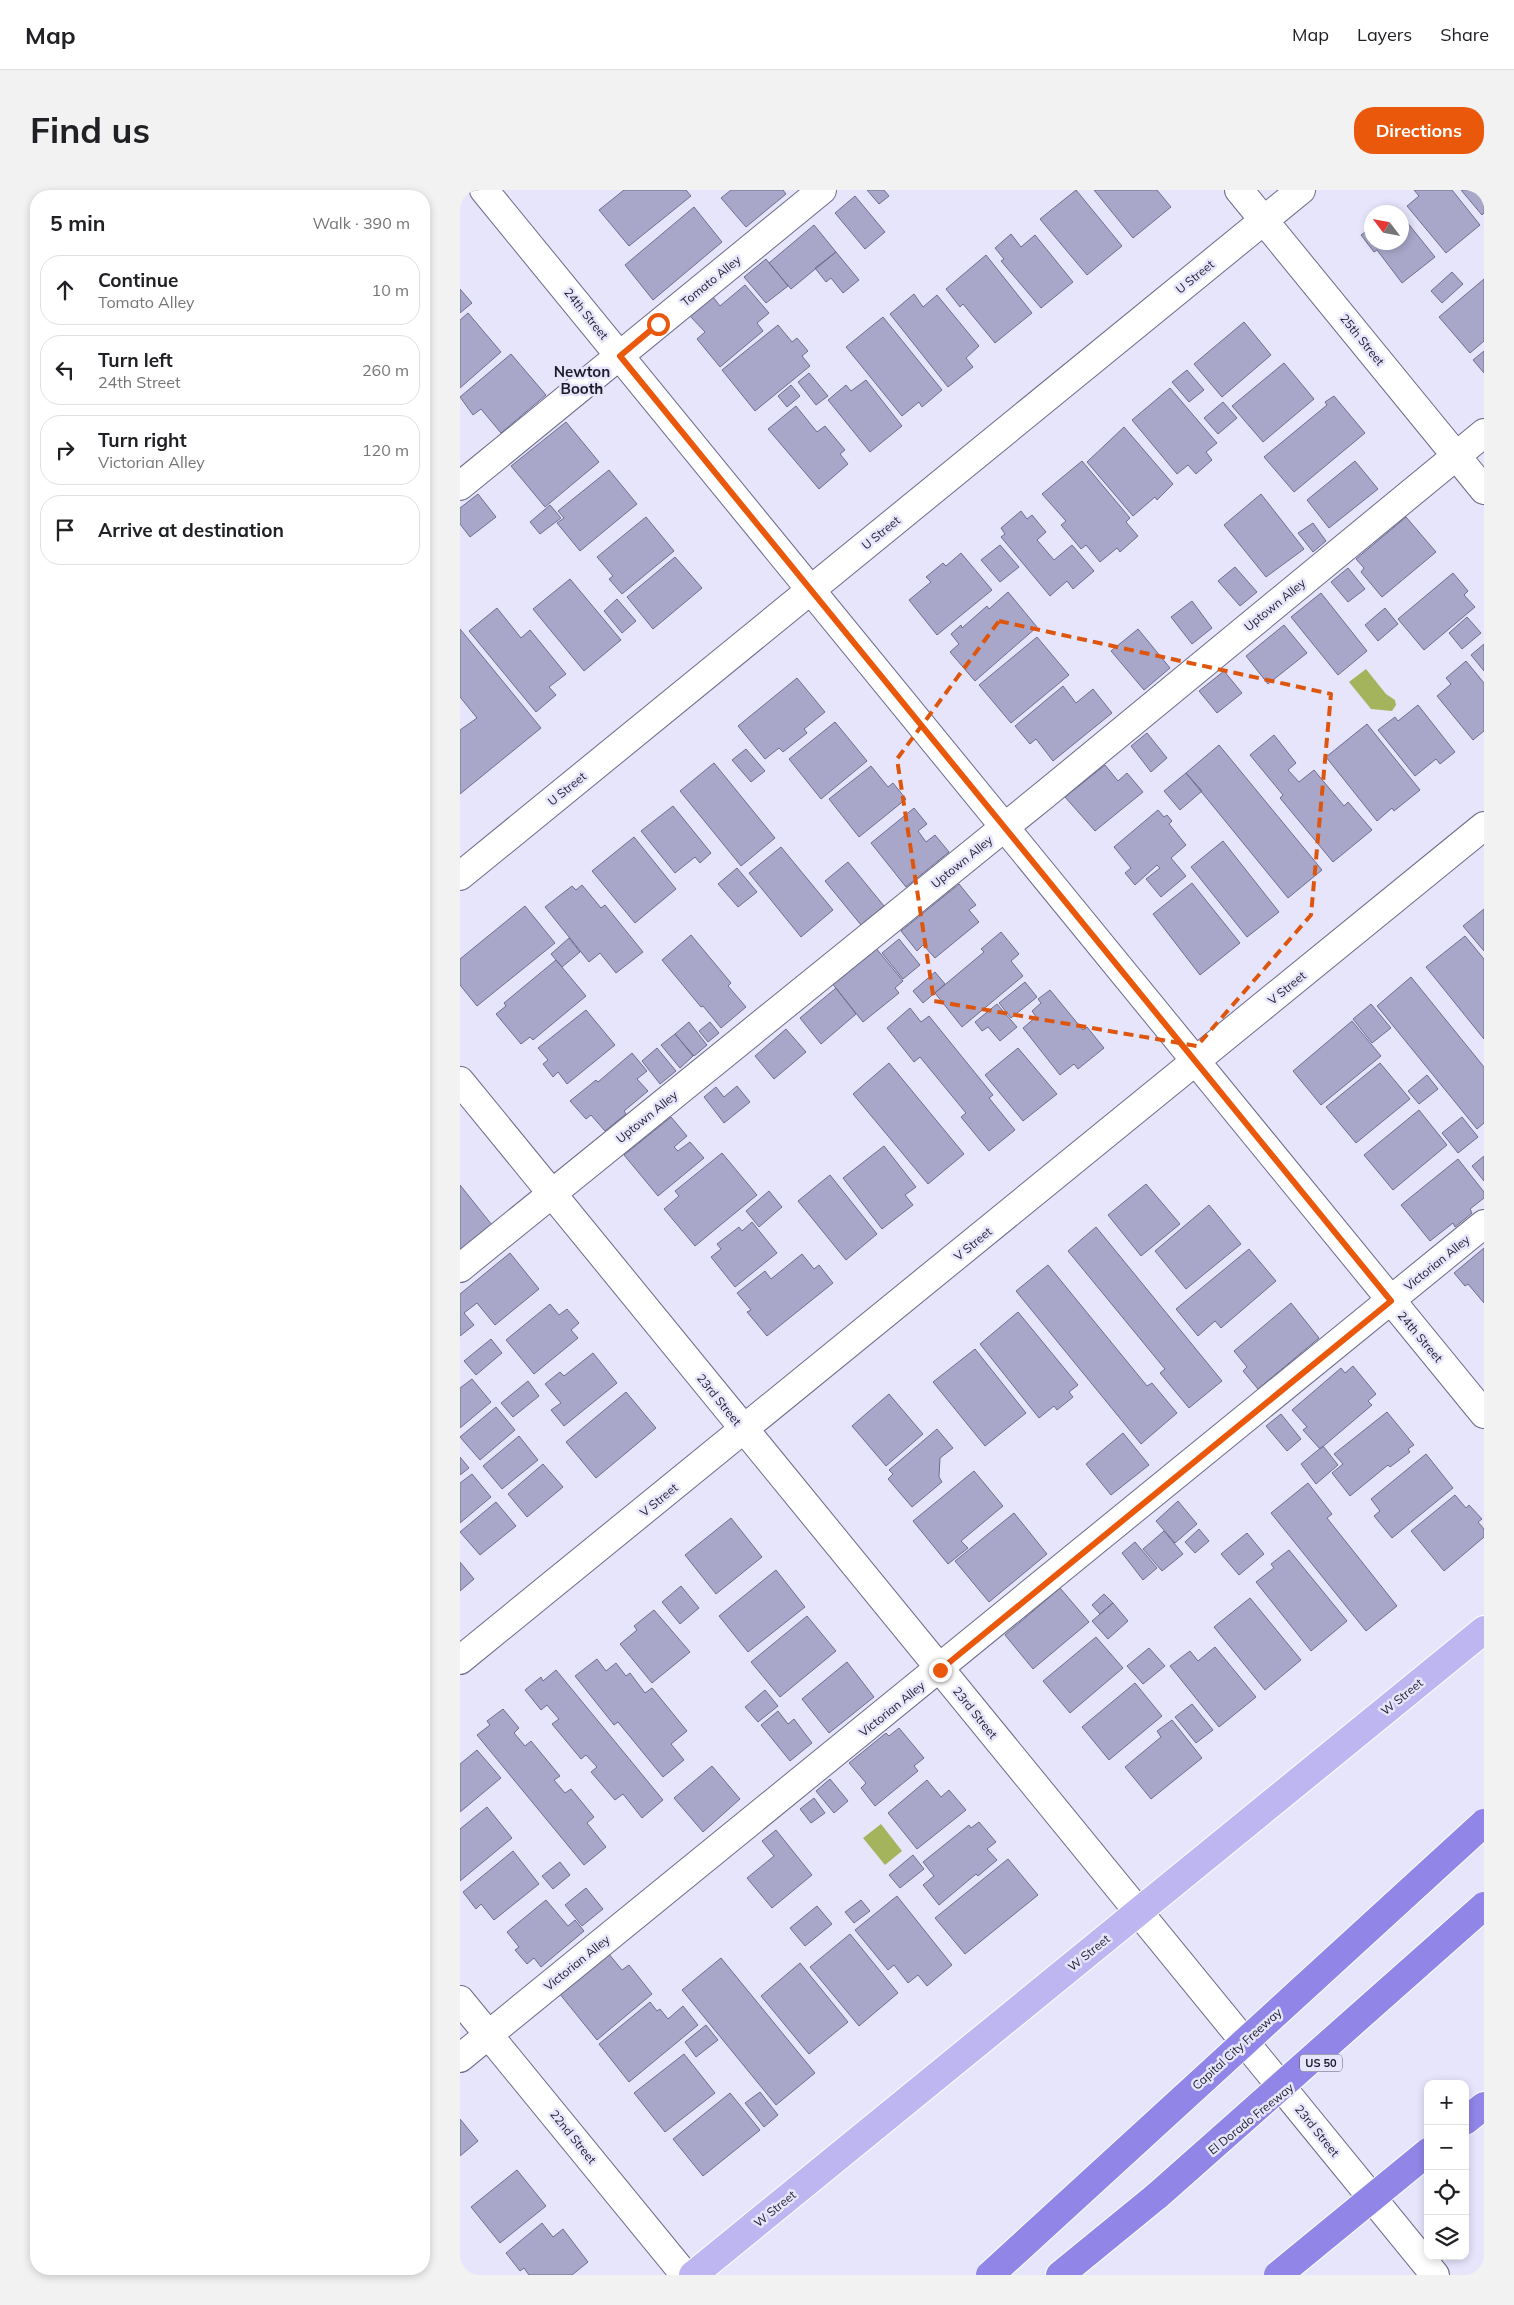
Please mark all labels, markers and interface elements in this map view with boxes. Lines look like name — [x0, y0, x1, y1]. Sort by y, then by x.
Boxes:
text: Map — [25, 20, 76, 50]
text: Map — [1292, 23, 1329, 46]
text: Layers — [1357, 23, 1412, 46]
text: Share — [1440, 23, 1489, 46]
button: Directions — [1354, 107, 1484, 154]
text: Find us — [30, 108, 150, 152]
north arrow — [1364, 205, 1409, 250]
text: 5 min — [50, 210, 105, 236]
text: Walk · 390 m — [312, 213, 410, 233]
street label: Tomato Alley — [678, 252, 744, 309]
street label: U Street — [1172, 257, 1217, 297]
text: Continue — [98, 268, 178, 292]
icon: ahead — [51, 276, 79, 304]
text: 10 m — [372, 280, 409, 300]
street label: 24th Street — [561, 285, 612, 342]
text: Tomato Alley — [98, 292, 195, 312]
street label: 25th Street — [1337, 311, 1388, 368]
route start — [647, 313, 670, 336]
text: Turn left — [98, 348, 173, 372]
icon: left — [51, 356, 79, 384]
text: 260 m — [362, 360, 409, 380]
district label: Newton Booth — [554, 362, 610, 398]
text: 24th Street — [98, 372, 181, 392]
text: Turn right — [98, 428, 187, 452]
icon: right — [51, 436, 79, 464]
text: 120 m — [362, 440, 409, 460]
text: Victorian Alley — [98, 452, 205, 472]
street label: U Street — [858, 513, 903, 553]
icon: arrive — [51, 516, 79, 544]
text: Arrive at destination — [98, 518, 284, 542]
street label: Uptown Alley — [1241, 575, 1309, 634]
street label: U Street — [544, 769, 589, 809]
street label: Uptown Alley — [928, 832, 996, 891]
street label: V Street — [1265, 968, 1309, 1008]
street label: Uptown Alley — [613, 1087, 681, 1146]
street label: V Street — [951, 1224, 995, 1264]
street label: Victorian Alley — [1401, 1231, 1473, 1294]
street label: 24th Street — [1395, 1308, 1446, 1365]
street label: 23rd Street — [694, 1371, 745, 1429]
street label: V Street — [637, 1480, 681, 1520]
route end — [929, 1659, 952, 1682]
street label: W Street — [1378, 1675, 1426, 1718]
street label: Victorian Alley — [856, 1677, 928, 1740]
street label: 23rd Street — [950, 1684, 1001, 1742]
street label: Victorian Alley — [541, 1931, 613, 1994]
street label: W Street — [1065, 1931, 1113, 1974]
street label: Capital City Freeway — [1189, 2004, 1285, 2093]
road number: US 50 — [1300, 2055, 1342, 2072]
street label: El Dorado Freeway — [1205, 2079, 1297, 2158]
map controls — [1424, 2080, 1469, 2260]
button: + — [1424, 2080, 1469, 2125]
street label: 23rd Street — [1292, 2102, 1343, 2160]
street label: 22nd Street — [547, 2107, 600, 2167]
button: − — [1424, 2125, 1469, 2170]
button: locate — [1424, 2170, 1469, 2215]
street label: W Street — [751, 2187, 799, 2230]
button: layers — [1424, 2215, 1469, 2260]

